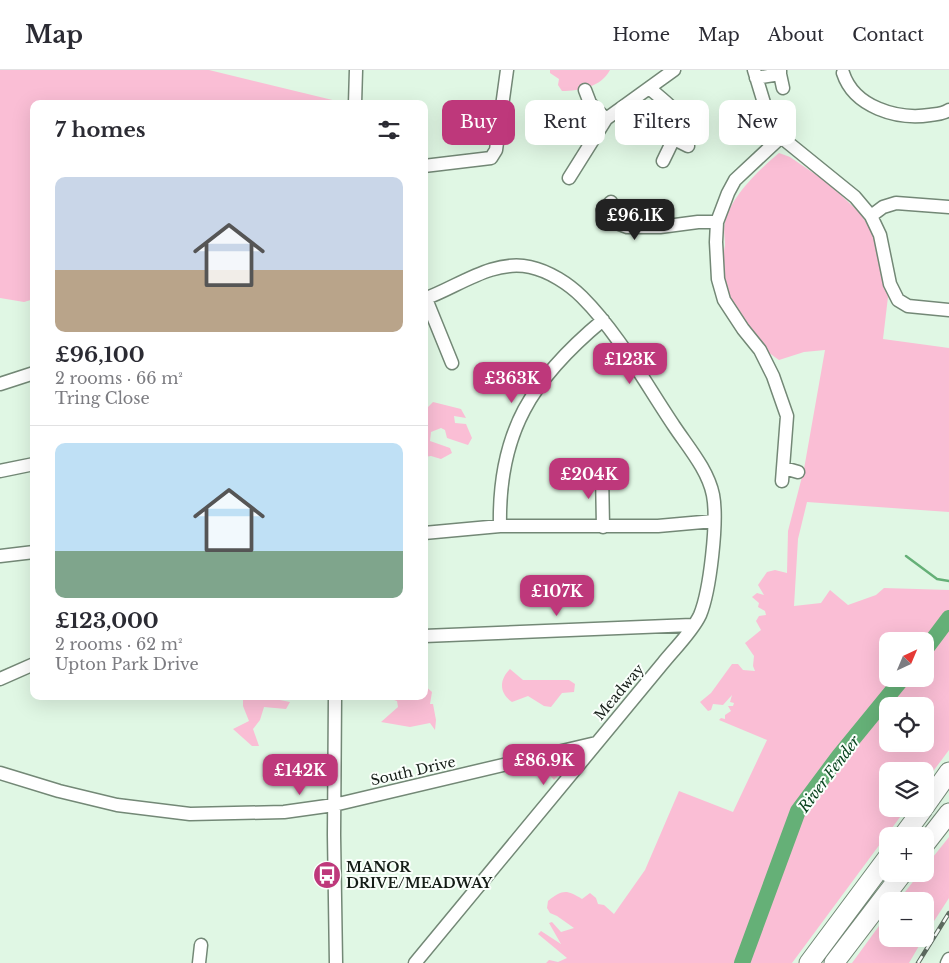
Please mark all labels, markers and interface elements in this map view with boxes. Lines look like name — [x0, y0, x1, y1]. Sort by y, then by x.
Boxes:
text: Map — [25, 20, 83, 49]
text: Home — [612, 24, 670, 46]
text: Map — [698, 24, 740, 46]
text: About — [768, 24, 824, 46]
text: Contact — [852, 24, 924, 46]
chip: Buy — [442, 100, 515, 145]
chip: Rent — [525, 100, 605, 145]
chip: Filters — [615, 100, 709, 145]
chip: New — [719, 100, 796, 145]
icon: filters — [375, 116, 403, 144]
text: 7 homes — [55, 117, 146, 143]
pin: £96.1K — [594, 198, 676, 241]
text: £96.1K — [606, 205, 664, 225]
icon: home — [184, 210, 274, 300]
text: £96,100 — [55, 342, 145, 368]
pin: £123K — [595, 342, 665, 385]
text: £123K — [604, 349, 656, 369]
pin: £363K — [477, 362, 547, 404]
text: 2 rooms · 66 m² — [55, 368, 183, 388]
text: £363K — [484, 368, 540, 388]
text: Tring Close — [55, 388, 150, 408]
pin: £204K — [554, 458, 624, 500]
text: £204K — [560, 464, 618, 484]
icon: home — [184, 475, 274, 565]
pin: £107K — [522, 574, 592, 617]
text: £107K — [531, 581, 583, 601]
text: £123,000 — [55, 608, 159, 634]
north arrow — [879, 632, 934, 688]
map controls — [879, 632, 934, 947]
text: 2 rooms · 62 m² — [55, 634, 182, 654]
text: Upton Park Drive — [55, 654, 199, 674]
street label: Meadway — [590, 660, 648, 724]
button: locate — [879, 697, 934, 752]
water label: River Fender — [793, 731, 865, 817]
pin: £86.9K — [503, 744, 585, 786]
text: £86.9K — [514, 750, 574, 770]
street label: South Drive — [369, 752, 457, 790]
pin: £142K — [265, 754, 335, 796]
text: £142K — [274, 760, 326, 780]
button: layers — [879, 762, 934, 817]
button: + — [879, 827, 934, 882]
place label: MANOR DRIVE/MEADWAY — [346, 858, 493, 892]
bus stop icon: MANOR DRIVE/MEADWAY — [312, 860, 342, 890]
button: − — [879, 892, 934, 947]

